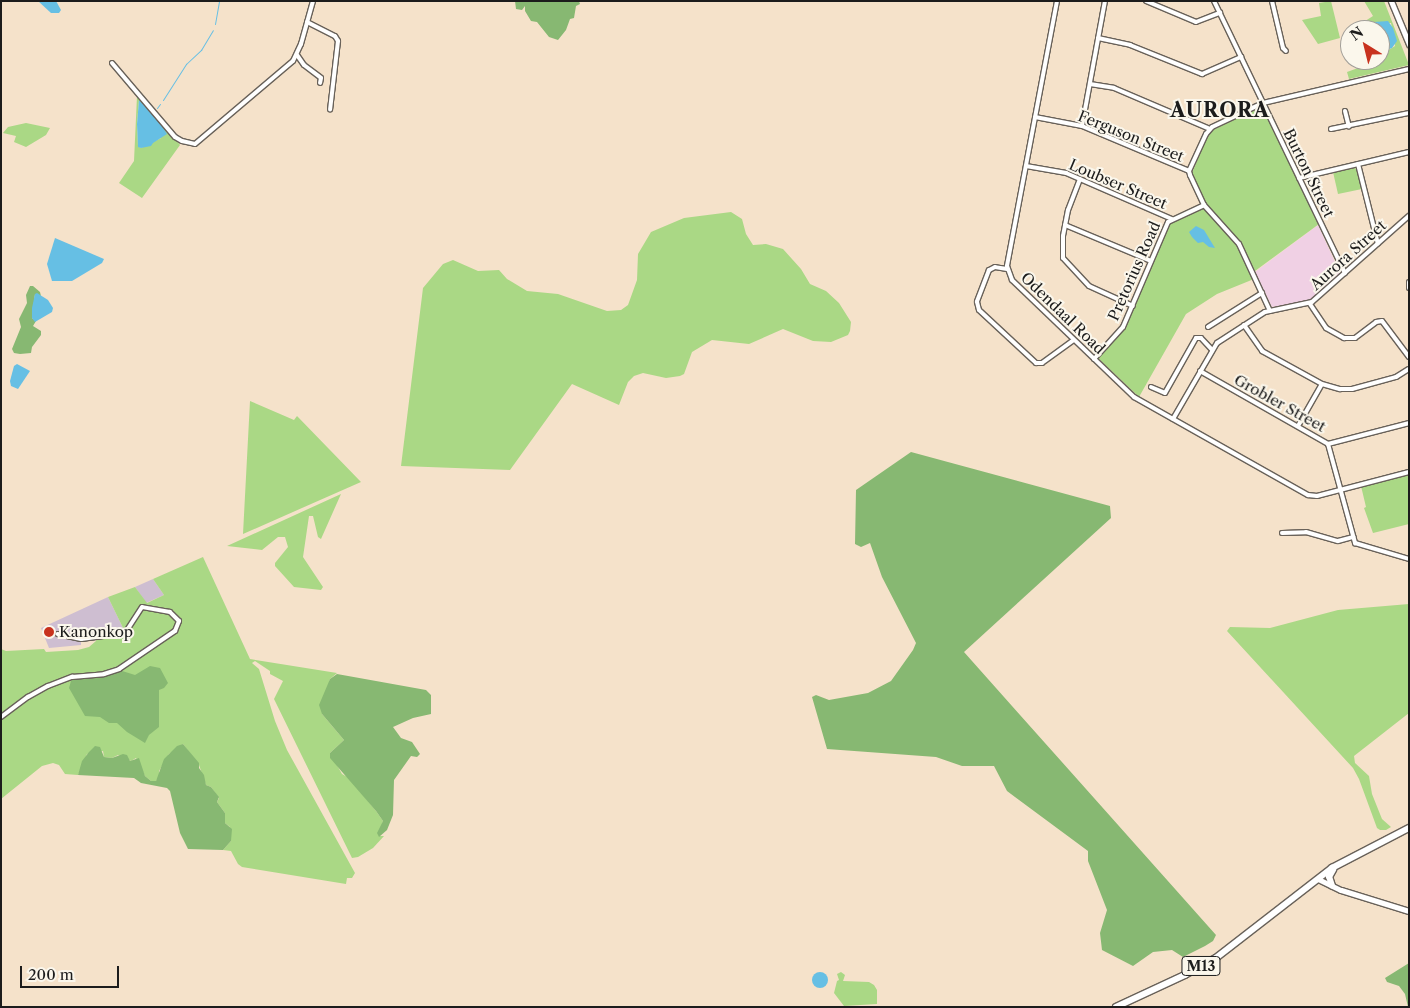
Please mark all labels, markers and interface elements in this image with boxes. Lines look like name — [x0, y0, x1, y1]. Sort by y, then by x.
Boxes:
north arrow — [1340, 20, 1390, 70]
text: N — [1347, 23, 1367, 45]
district label: AURORA — [1169, 98, 1271, 122]
street label: Ferguson Street — [1075, 107, 1187, 165]
street label: Burton Street — [1280, 126, 1338, 220]
street label: Loubser Street — [1066, 155, 1170, 213]
street label: Aurora Street — [1306, 216, 1390, 294]
street label: Pretorius Road — [1104, 219, 1164, 323]
street label: Odendaal Road — [1017, 268, 1109, 358]
street label: Grobler Street — [1231, 370, 1329, 436]
place label: Kanonkop — [59, 623, 133, 641]
marker: Kanonkop — [43, 626, 55, 638]
road number: M13 — [1181, 954, 1221, 978]
scale bar — [22, 956, 121, 988]
text: 200 m — [28, 965, 74, 984]

